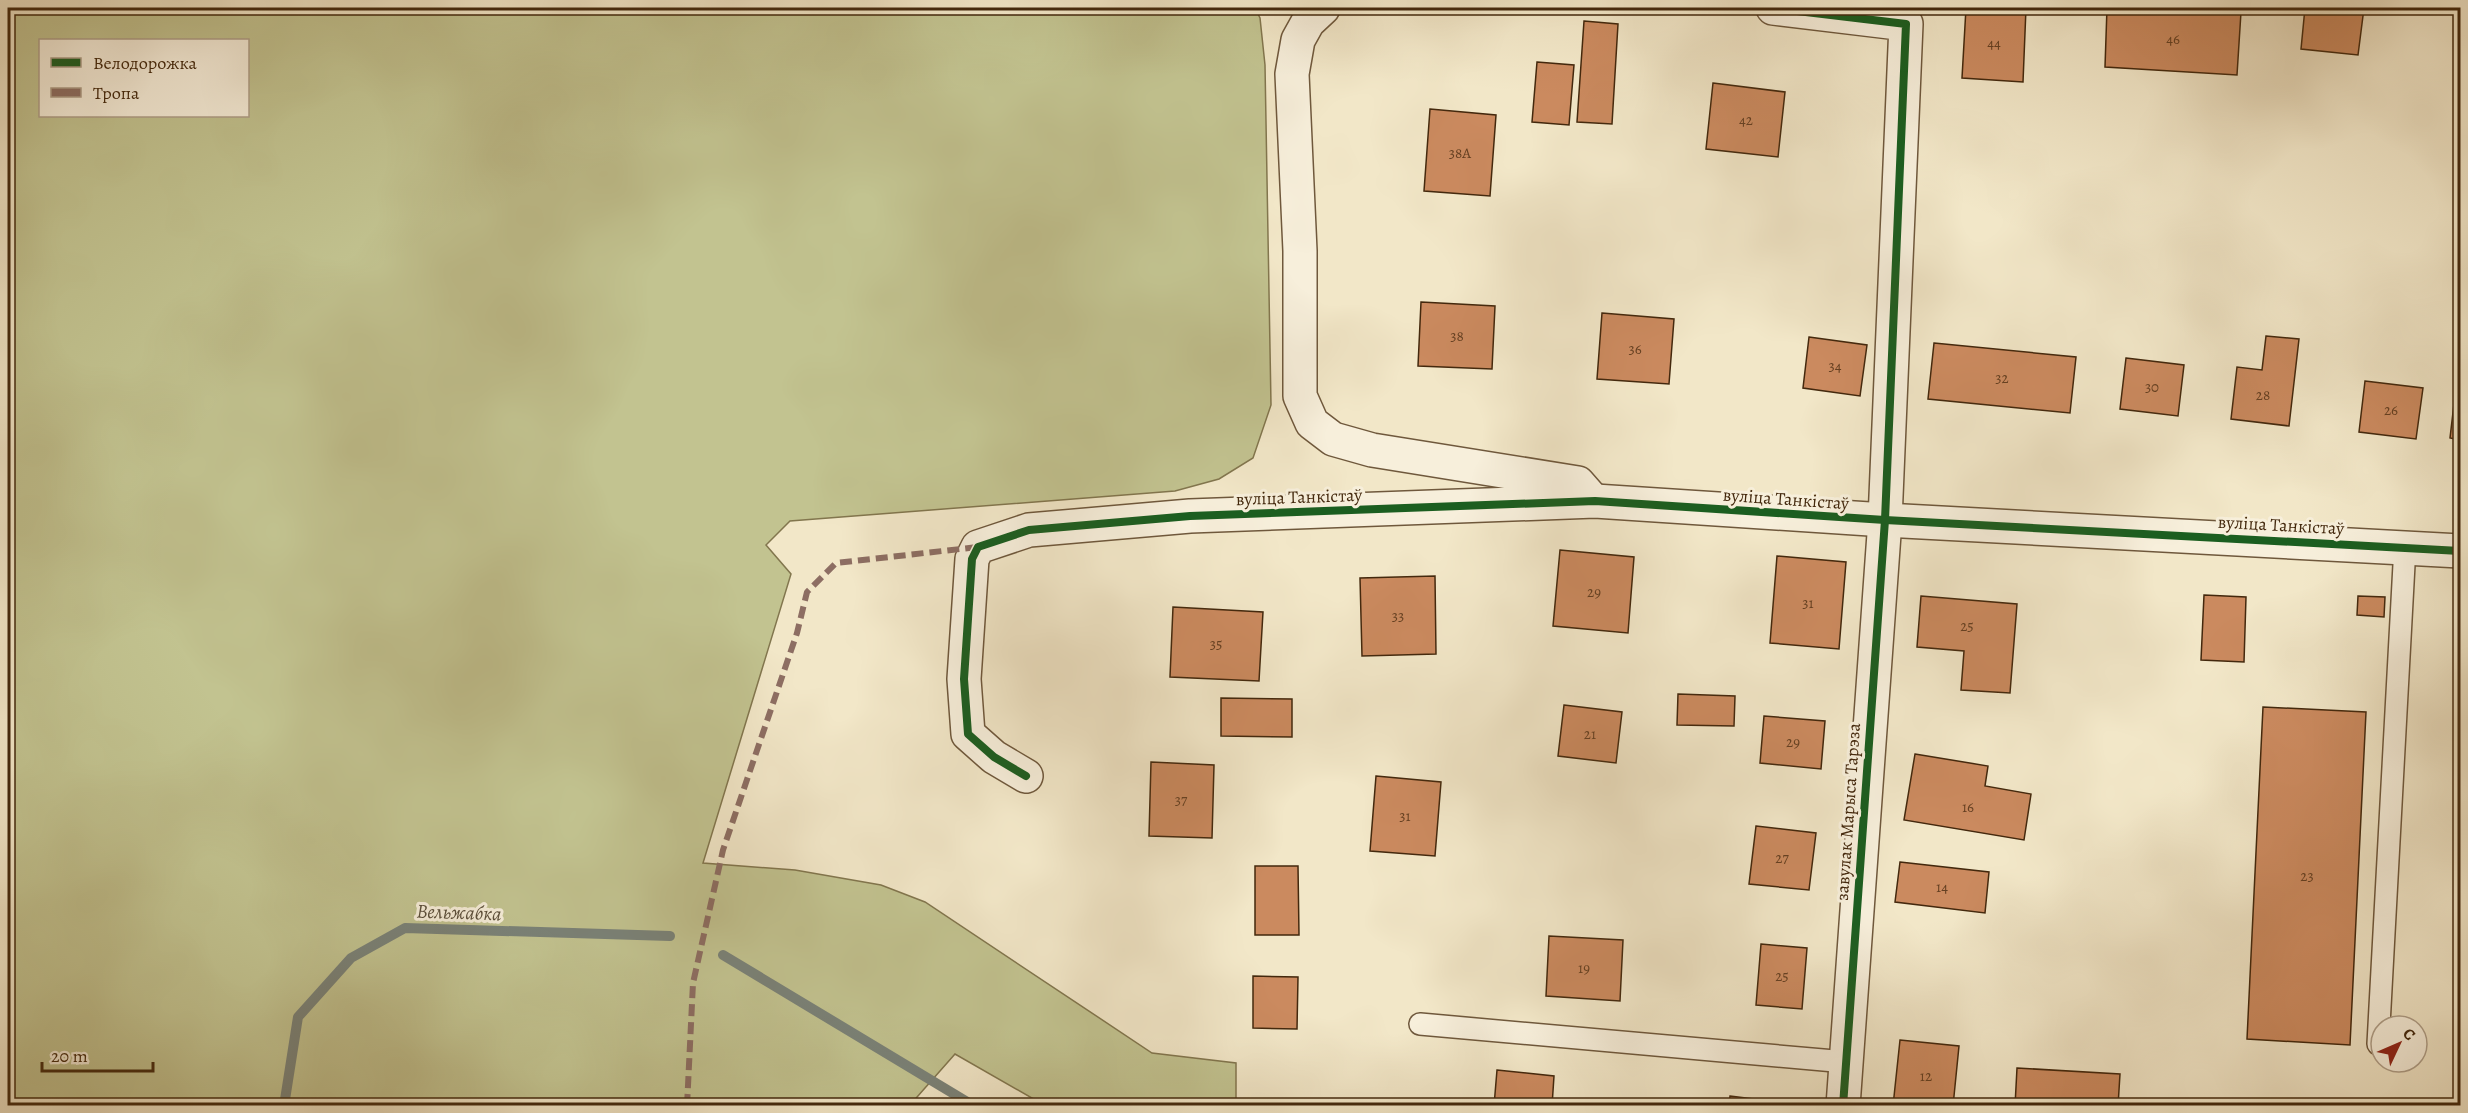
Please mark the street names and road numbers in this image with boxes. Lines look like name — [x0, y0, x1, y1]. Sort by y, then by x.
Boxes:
street label: вуліца Танкістаў — [1235, 483, 1364, 511]
street label: вуліца Танкістаў — [1722, 483, 1851, 515]
street label: вуліца Танкістаў — [2217, 510, 2346, 540]
street label: завулак Марыса Тарэза — [1830, 722, 1866, 902]

